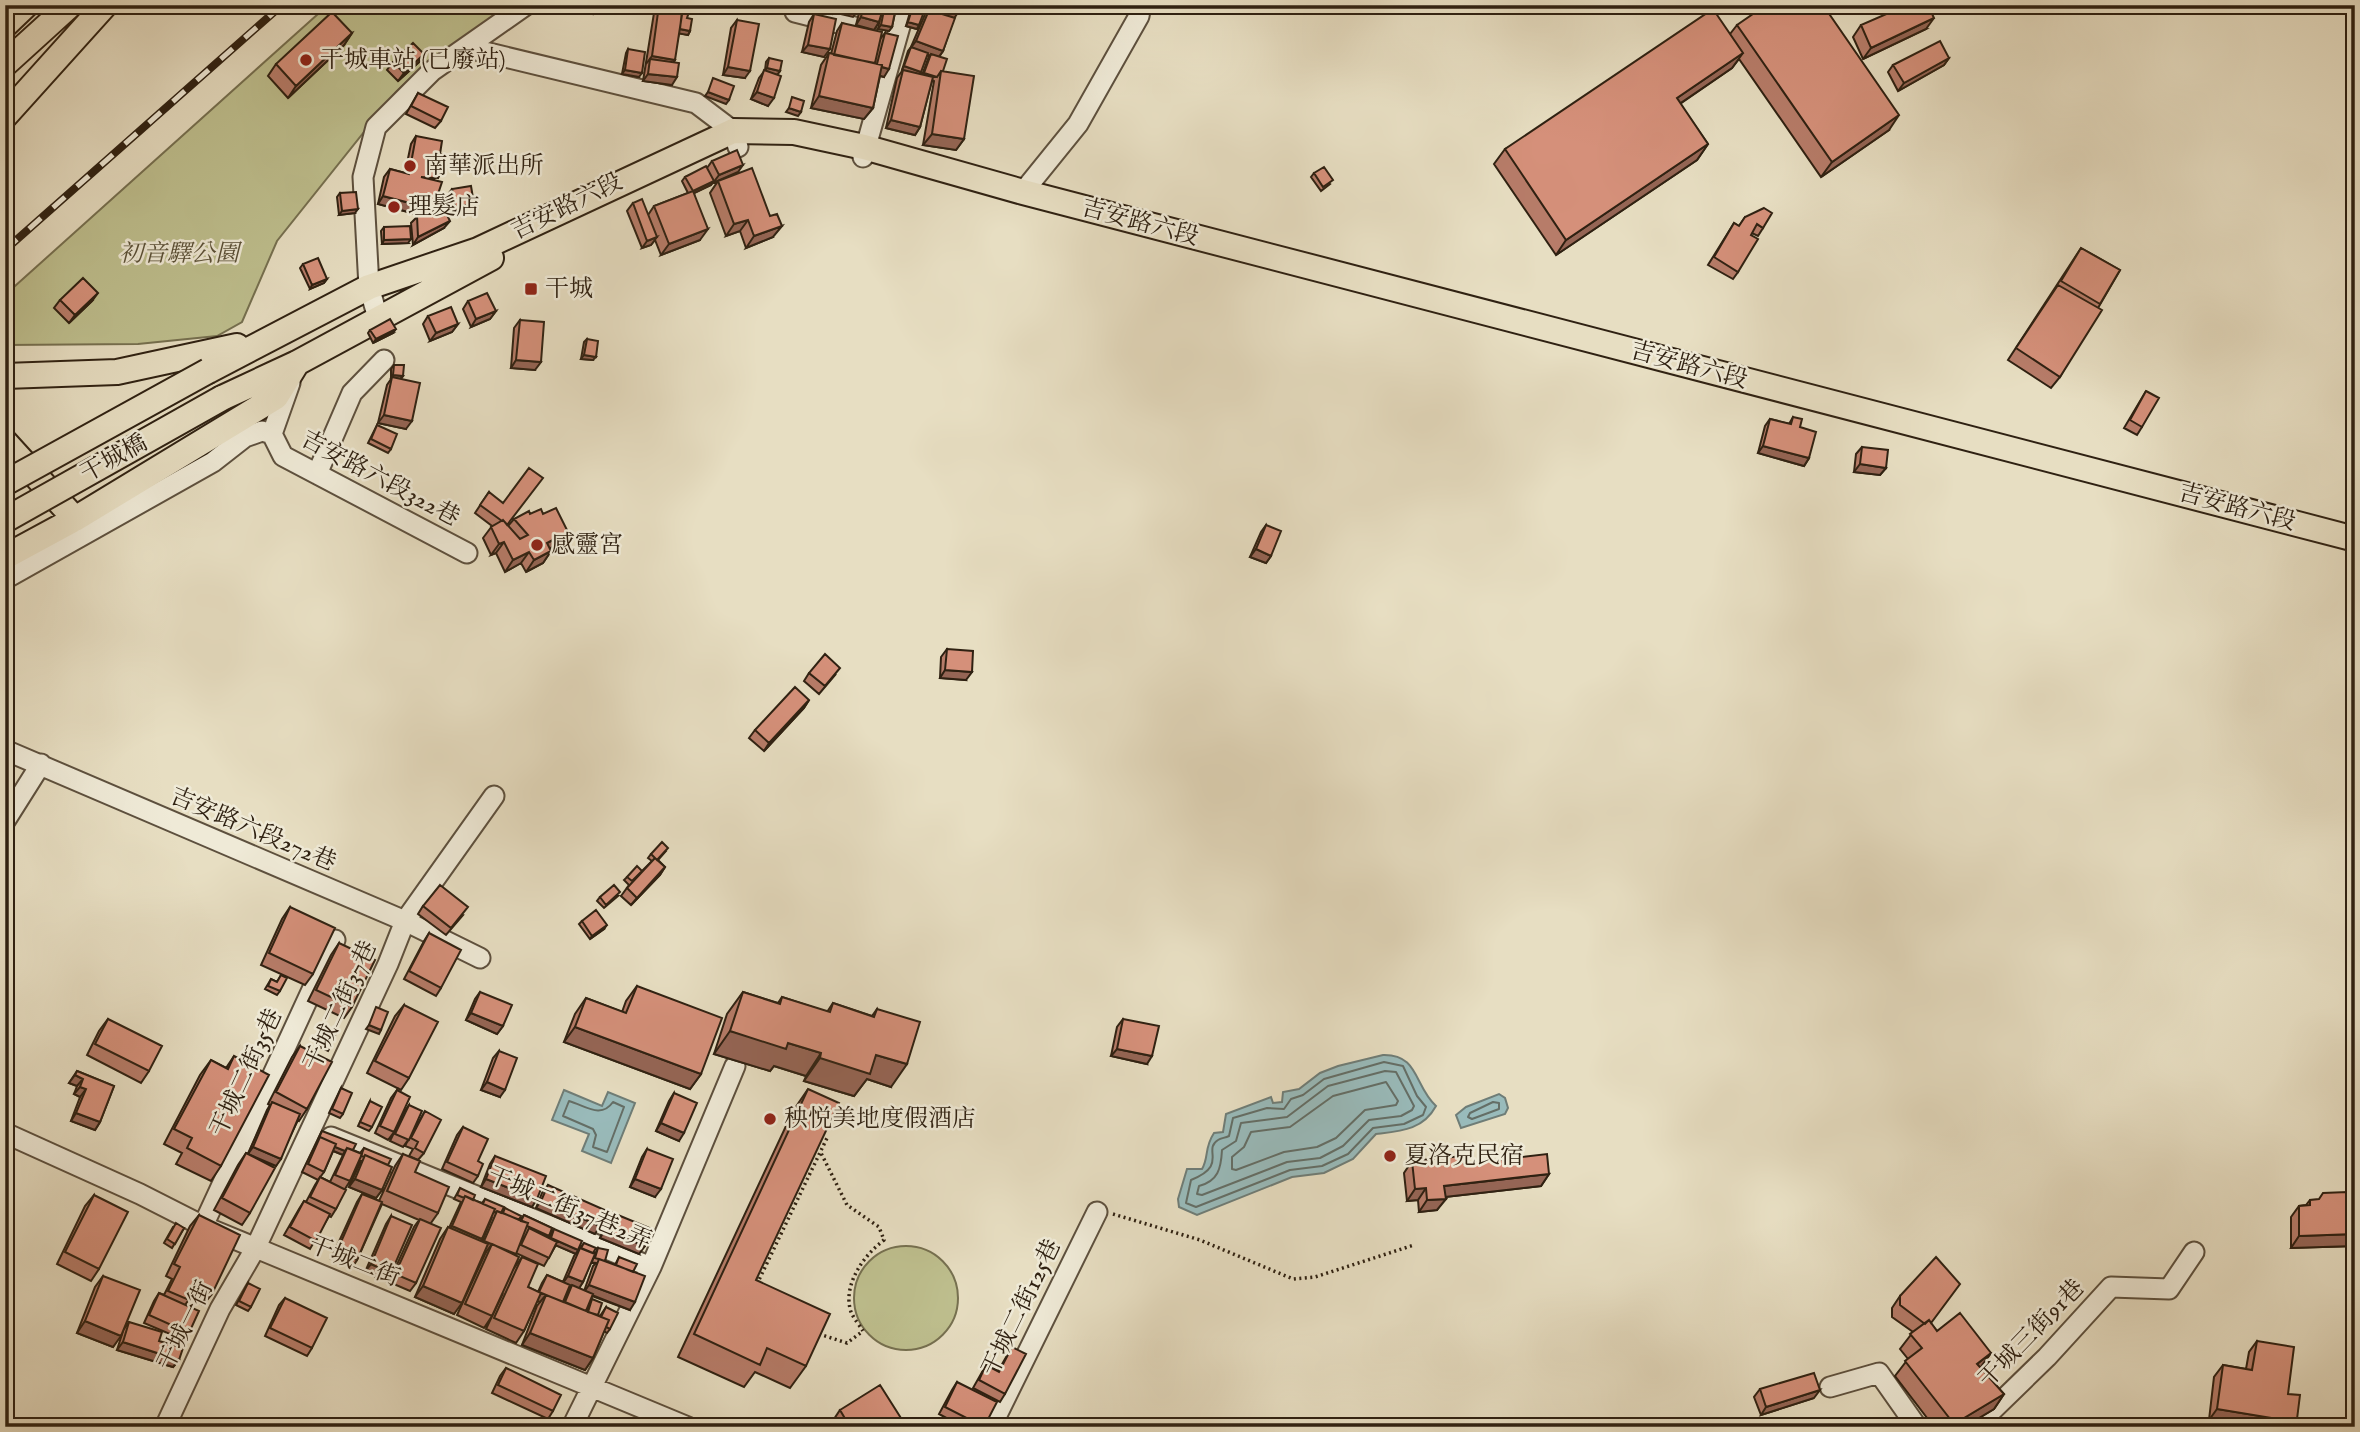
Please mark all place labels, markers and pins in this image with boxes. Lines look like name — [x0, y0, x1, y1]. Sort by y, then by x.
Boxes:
place label: 干城車站 (已廢站) — [320, 45, 506, 76]
marker: 干城車站 (已廢站) — [298, 52, 314, 68]
place label: 南華派出所 — [424, 151, 544, 182]
marker: 南華派出所 — [402, 158, 418, 174]
place label: 理髮店 — [408, 192, 480, 223]
marker: 理髮店 — [386, 199, 402, 215]
place label: 干城 — [545, 274, 593, 305]
marker: 干城 — [523, 281, 539, 297]
place label: 感靈宮 — [551, 530, 623, 561]
marker: 感靈宮 — [529, 537, 545, 553]
place label: 秧悦美地度假酒店 — [784, 1104, 976, 1135]
marker: 秧悦美地度假酒店 — [762, 1111, 778, 1127]
place label: 夏洛克民宿 — [1404, 1141, 1524, 1172]
marker: 夏洛克民宿 — [1382, 1148, 1398, 1164]

